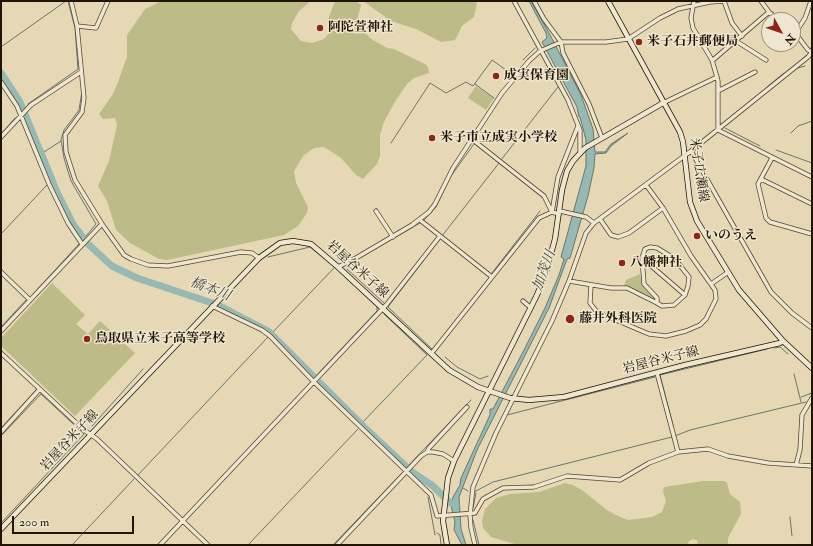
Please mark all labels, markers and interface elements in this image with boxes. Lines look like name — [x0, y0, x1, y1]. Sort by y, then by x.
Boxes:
north arrow — [761, 12, 801, 52]
place label: 阿陀萱神社 — [328, 20, 393, 36]
marker: 阿陀萱神社 — [315, 23, 325, 33]
text: N — [782, 31, 798, 47]
place label: 米子石井郵便局 — [647, 34, 738, 50]
marker: 米子石井郵便局 — [634, 37, 644, 47]
place label: 成実保育園 — [504, 68, 569, 84]
marker: 成実保育園 — [491, 71, 501, 81]
place label: 米子市立成実小学校 — [440, 130, 557, 146]
marker: 米子市立成実小学校 — [427, 133, 437, 143]
street label: 米子広瀬線 — [685, 137, 711, 203]
place label: いのうえ — [705, 228, 757, 244]
marker: いのうえ — [692, 231, 702, 241]
street label: 岩屋谷米子線 — [323, 238, 391, 302]
water label: 加茂川 — [530, 248, 560, 294]
place label: 八幡神社 — [630, 255, 682, 271]
marker: 八幡神社 — [617, 258, 627, 268]
water label: 橋本川 — [187, 275, 233, 305]
place label: 藤井外科医院 — [579, 311, 657, 327]
marker: 藤井外科医院 — [564, 313, 576, 325]
place label: 鳥取県立米子高等学校 — [95, 331, 225, 347]
marker: 鳥取県立米子高等学校 — [82, 334, 92, 344]
street label: 岩屋谷米子線 — [621, 344, 701, 378]
street label: 岩屋谷米子線 — [38, 407, 102, 475]
scale bar — [14, 508, 136, 534]
text: 200 m — [19, 515, 49, 530]

